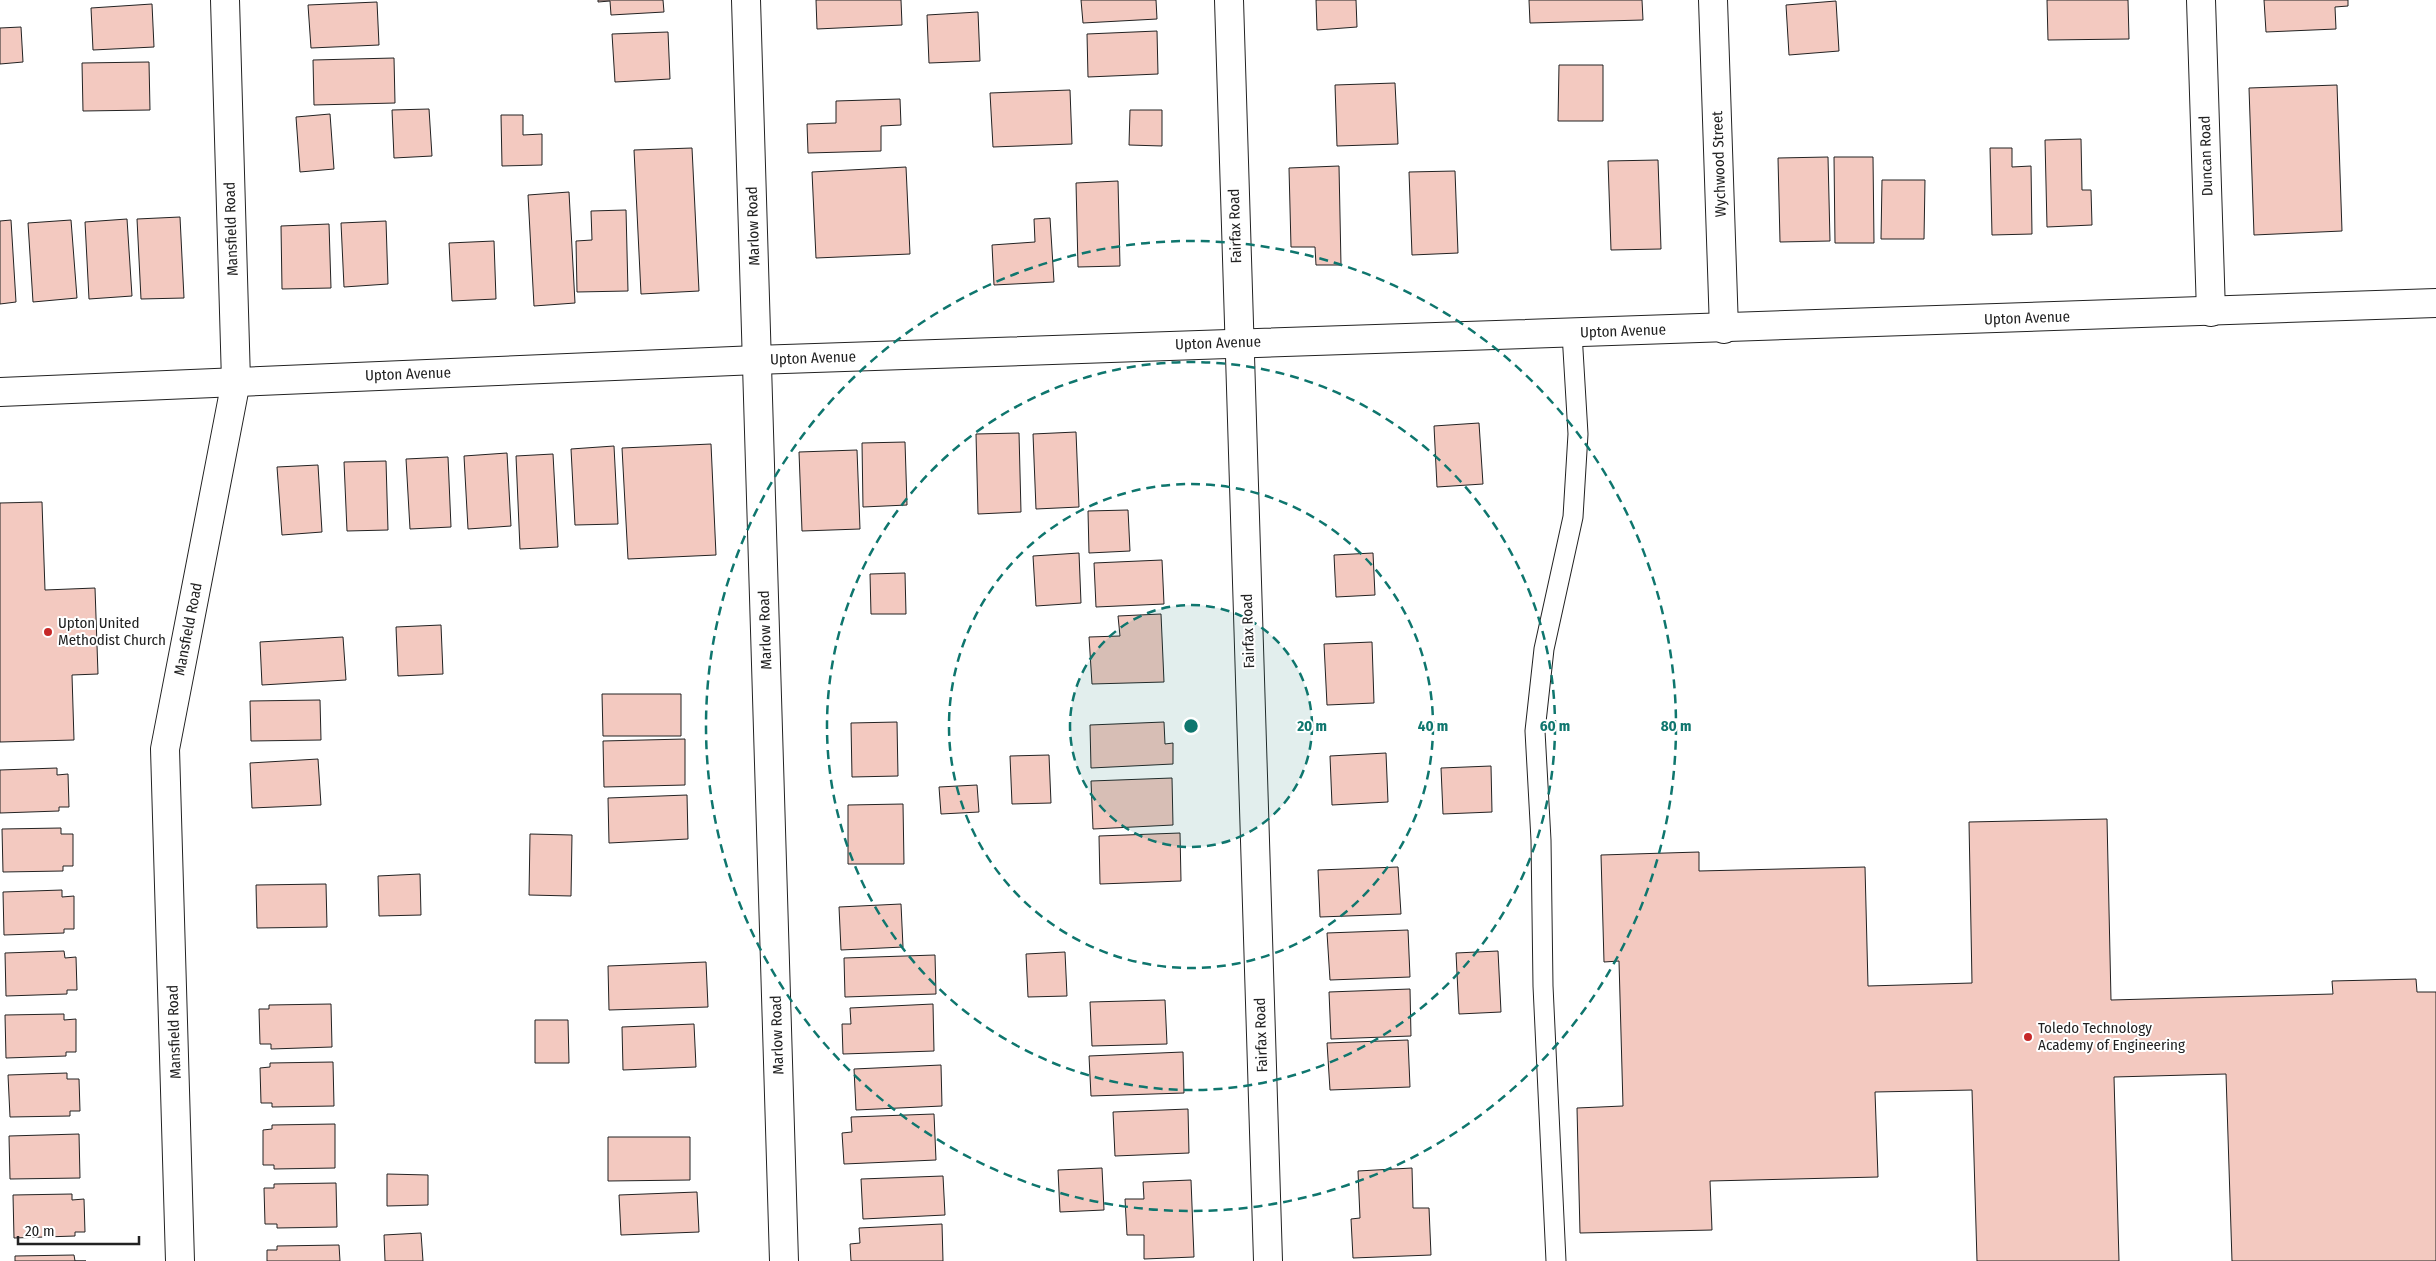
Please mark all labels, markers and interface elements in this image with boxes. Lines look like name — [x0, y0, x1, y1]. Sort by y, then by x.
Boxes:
street label: Wychwood Street — [1708, 111, 1730, 217]
street label: Duncan Road — [2196, 115, 2216, 197]
street label: Mansfield Road — [220, 182, 242, 276]
street label: Marlow Road — [743, 186, 763, 266]
street label: Fairfax Road — [1225, 188, 1245, 264]
street label: Upton Avenue — [1984, 308, 2070, 328]
street label: Upton Avenue — [1580, 321, 1666, 341]
street label: Upton Avenue — [1175, 333, 1261, 353]
street label: Upton Avenue — [770, 348, 856, 368]
street label: Upton Avenue — [365, 364, 451, 384]
street label: Mansfield Road — [170, 581, 206, 677]
street label: Marlow Road — [755, 590, 775, 670]
street label: Fairfax Road — [1238, 593, 1258, 669]
place label: Upton United Methodist Church — [58, 614, 166, 649]
marker: Upton United Methodist Church — [42, 626, 54, 638]
centre of rings — [1182, 717, 1200, 735]
text: 20 m — [1296, 717, 1327, 735]
text: 40 m — [1418, 717, 1448, 735]
text: 60 m — [1540, 717, 1570, 735]
text: 80 m — [1661, 717, 1691, 735]
street label: Mansfield Road — [163, 985, 185, 1079]
street label: Marlow Road — [767, 995, 787, 1075]
street label: Fairfax Road — [1251, 997, 1271, 1073]
place label: Toledo Technology Academy of Engineering — [2038, 1019, 2185, 1054]
marker: Toledo Technology Academy of Engineering — [2022, 1031, 2034, 1043]
scale bar — [18, 1214, 139, 1246]
text: 20 m — [25, 1222, 55, 1240]

